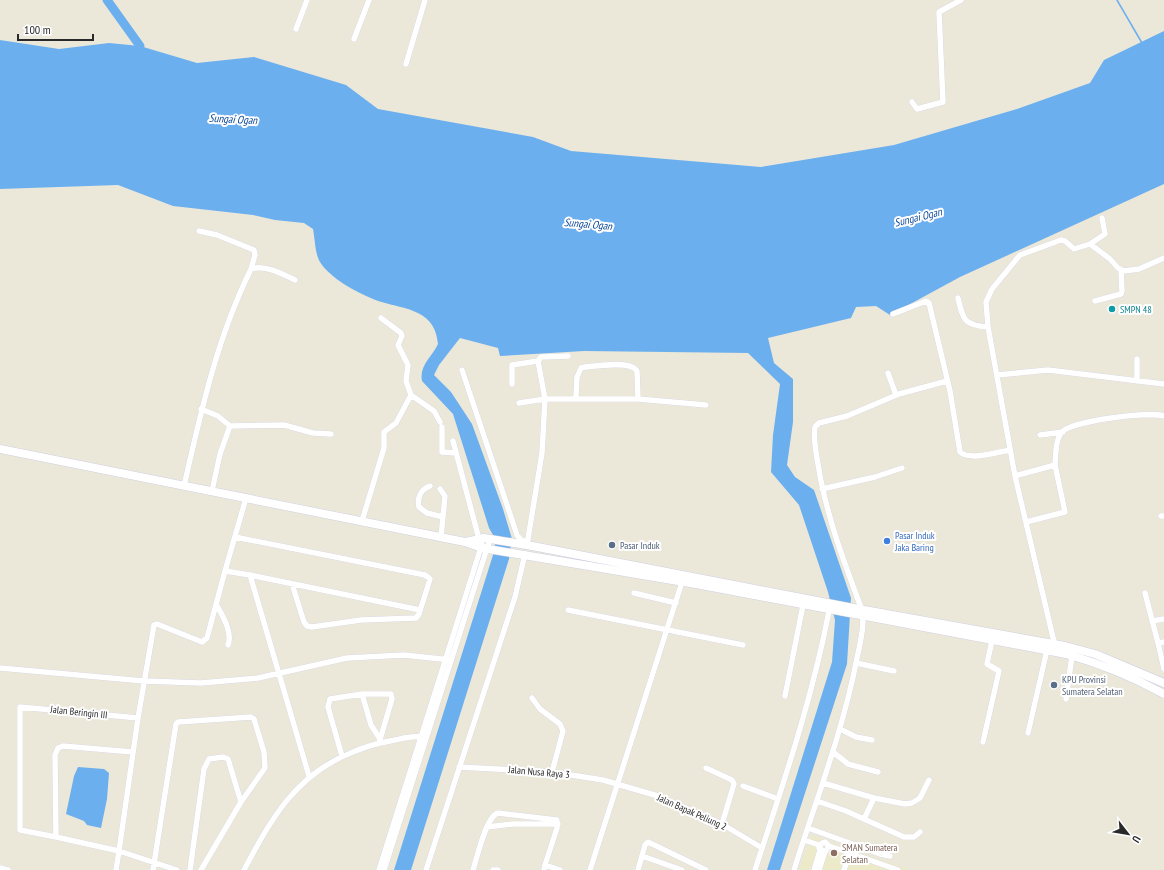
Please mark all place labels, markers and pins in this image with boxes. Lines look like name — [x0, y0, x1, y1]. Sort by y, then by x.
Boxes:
place label: SMPN 48 — [1120, 303, 1152, 316]
marker: SMPN 48 — [1107, 304, 1117, 314]
place label: Pasar Induk Jaka Baring — [894, 529, 935, 554]
marker: Pasar Induk Jaka Baring — [882, 536, 892, 546]
place label: Pasar Induk — [620, 539, 660, 552]
marker: Pasar Induk — [607, 540, 617, 550]
place label: KPU Provinsi Sumatera Selatan — [1062, 673, 1123, 698]
marker: KPU Provinsi Sumatera Selatan — [1049, 680, 1059, 690]
place label: SMAN Sumatera Selatan — [842, 841, 898, 866]
marker: SMAN Sumatera Selatan — [829, 848, 839, 858]

